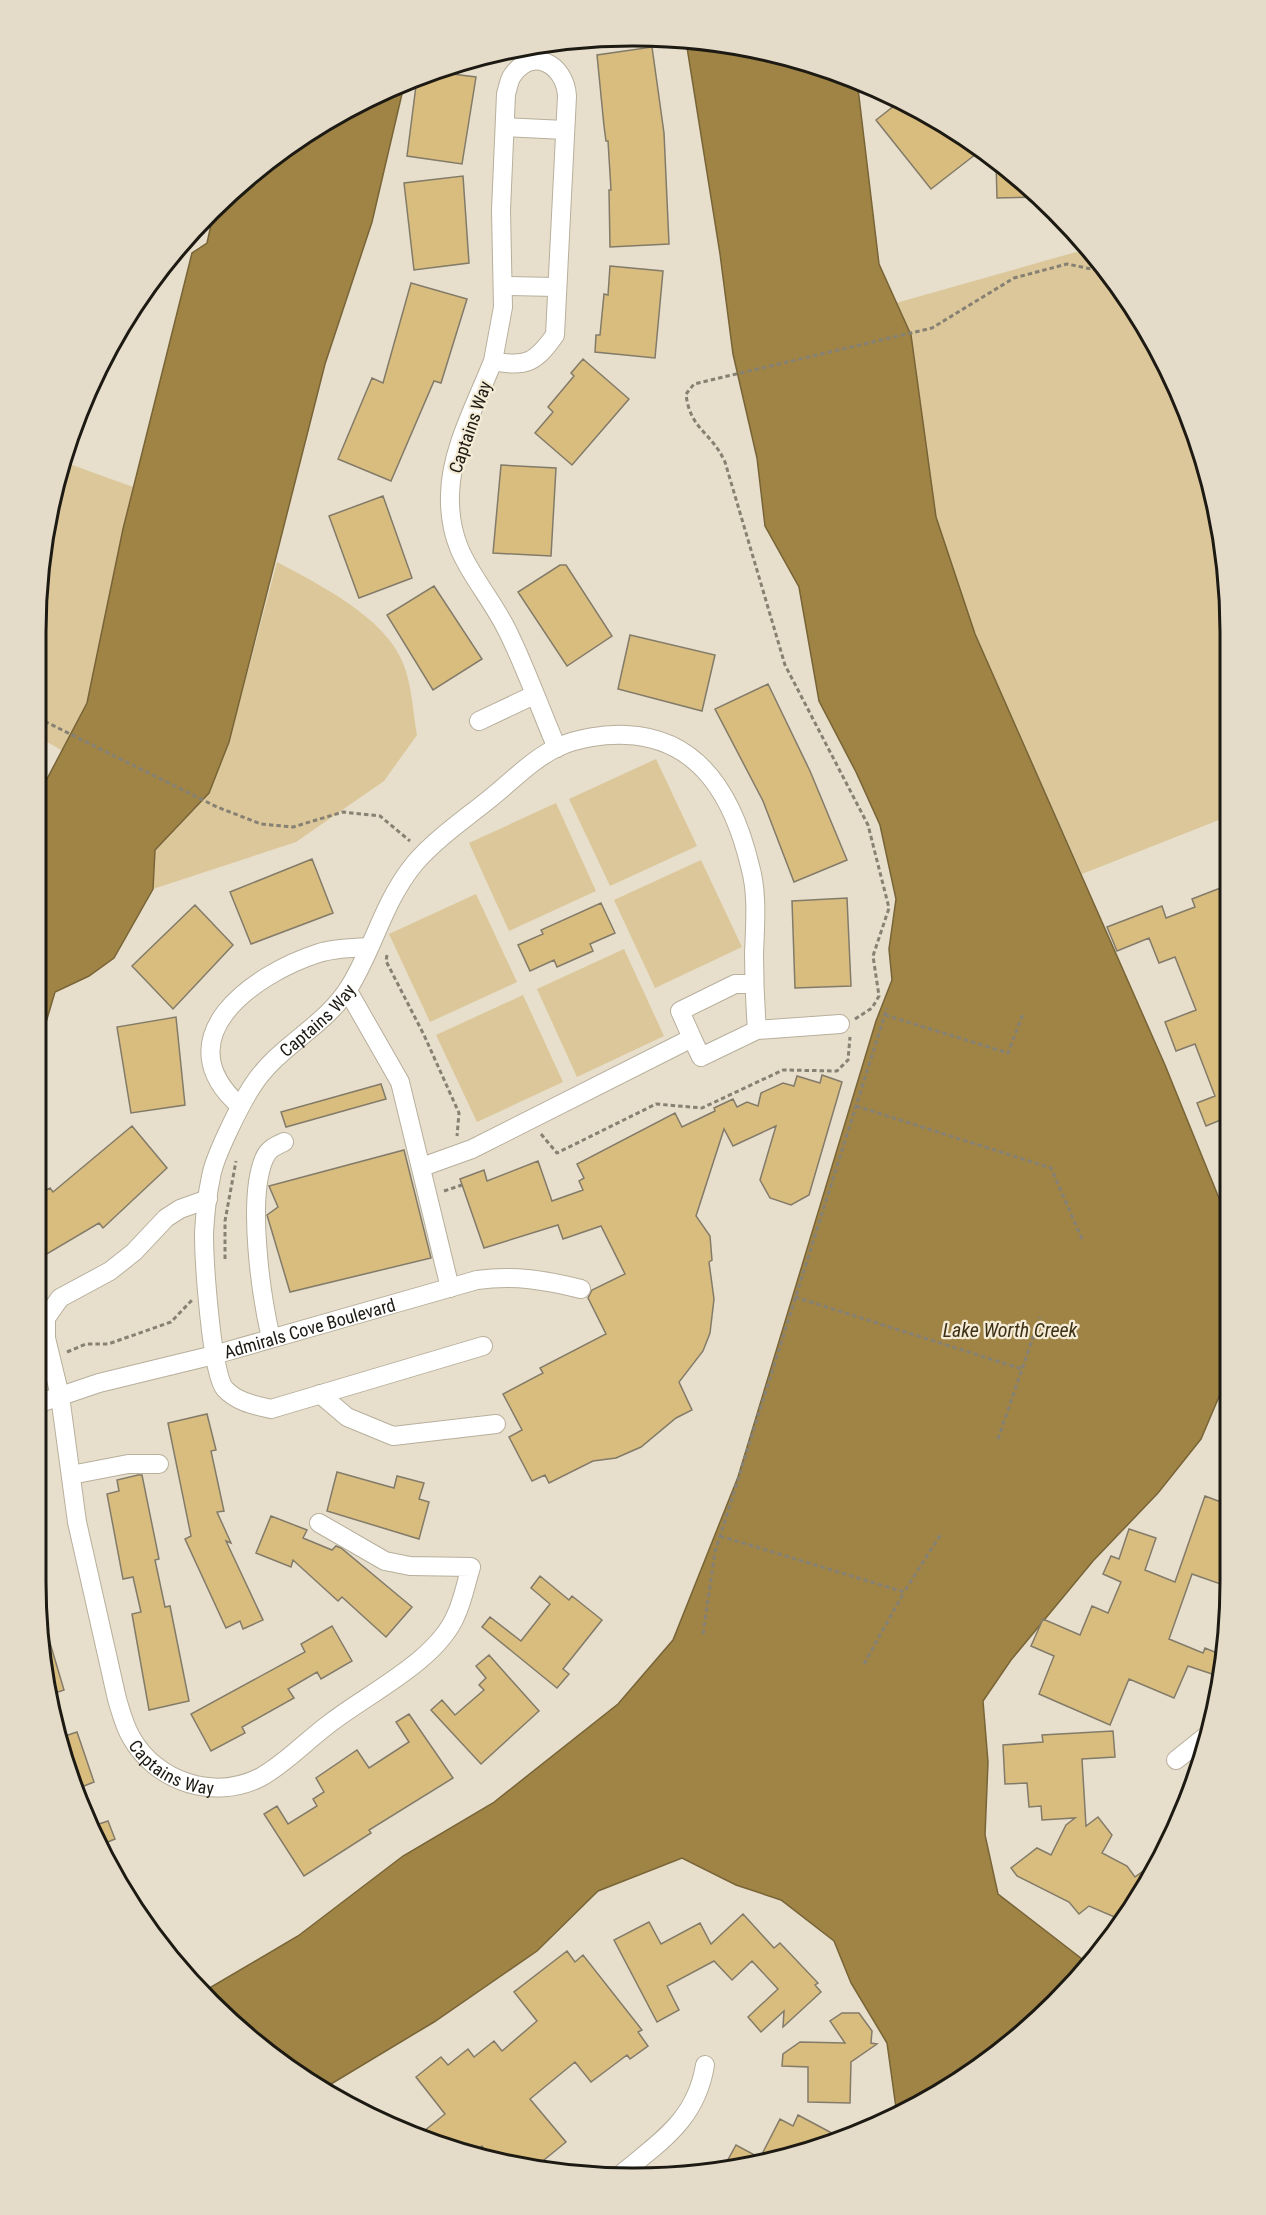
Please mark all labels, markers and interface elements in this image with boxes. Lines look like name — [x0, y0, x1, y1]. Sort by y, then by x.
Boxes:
street label: Captains Way — [444, 378, 496, 476]
street label: Captains Way — [275, 980, 359, 1061]
street label: Admirals Cove Boulevard — [221, 1293, 398, 1362]
water label: Lake Worth Creek — [943, 1318, 1079, 1342]
street label: Captains Way — [125, 1735, 215, 1798]

